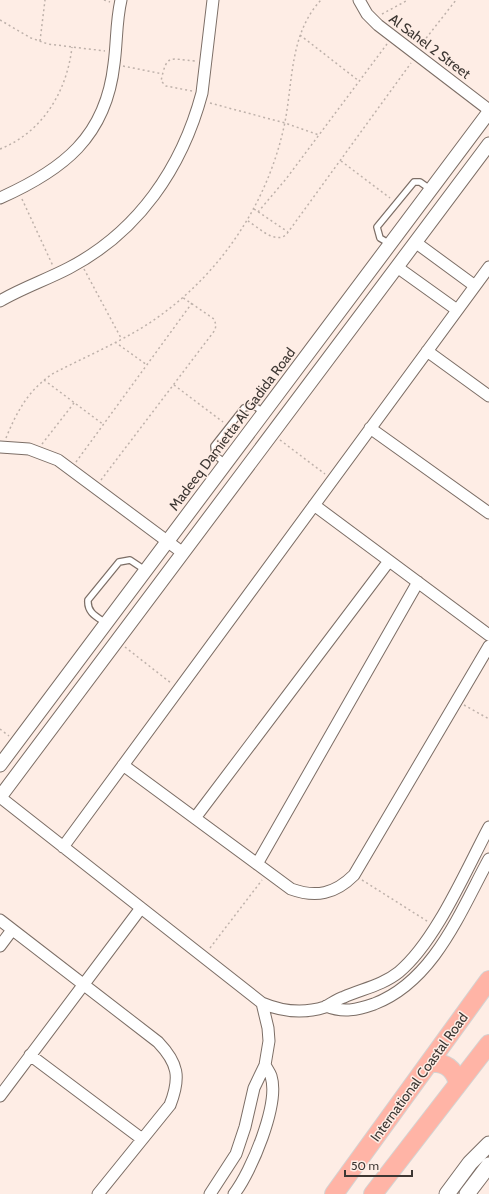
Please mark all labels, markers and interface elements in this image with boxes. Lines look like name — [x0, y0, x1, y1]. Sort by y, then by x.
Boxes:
street label: Al Sahel 2 Street — [386, 9, 475, 83]
street label: Madeeq Damietta Al Gadida Road — [165, 344, 299, 514]
street label: International Coastal Road — [366, 1009, 472, 1145]
scale bar — [345, 1152, 412, 1178]
text: 50 m — [351, 1158, 379, 1173]

